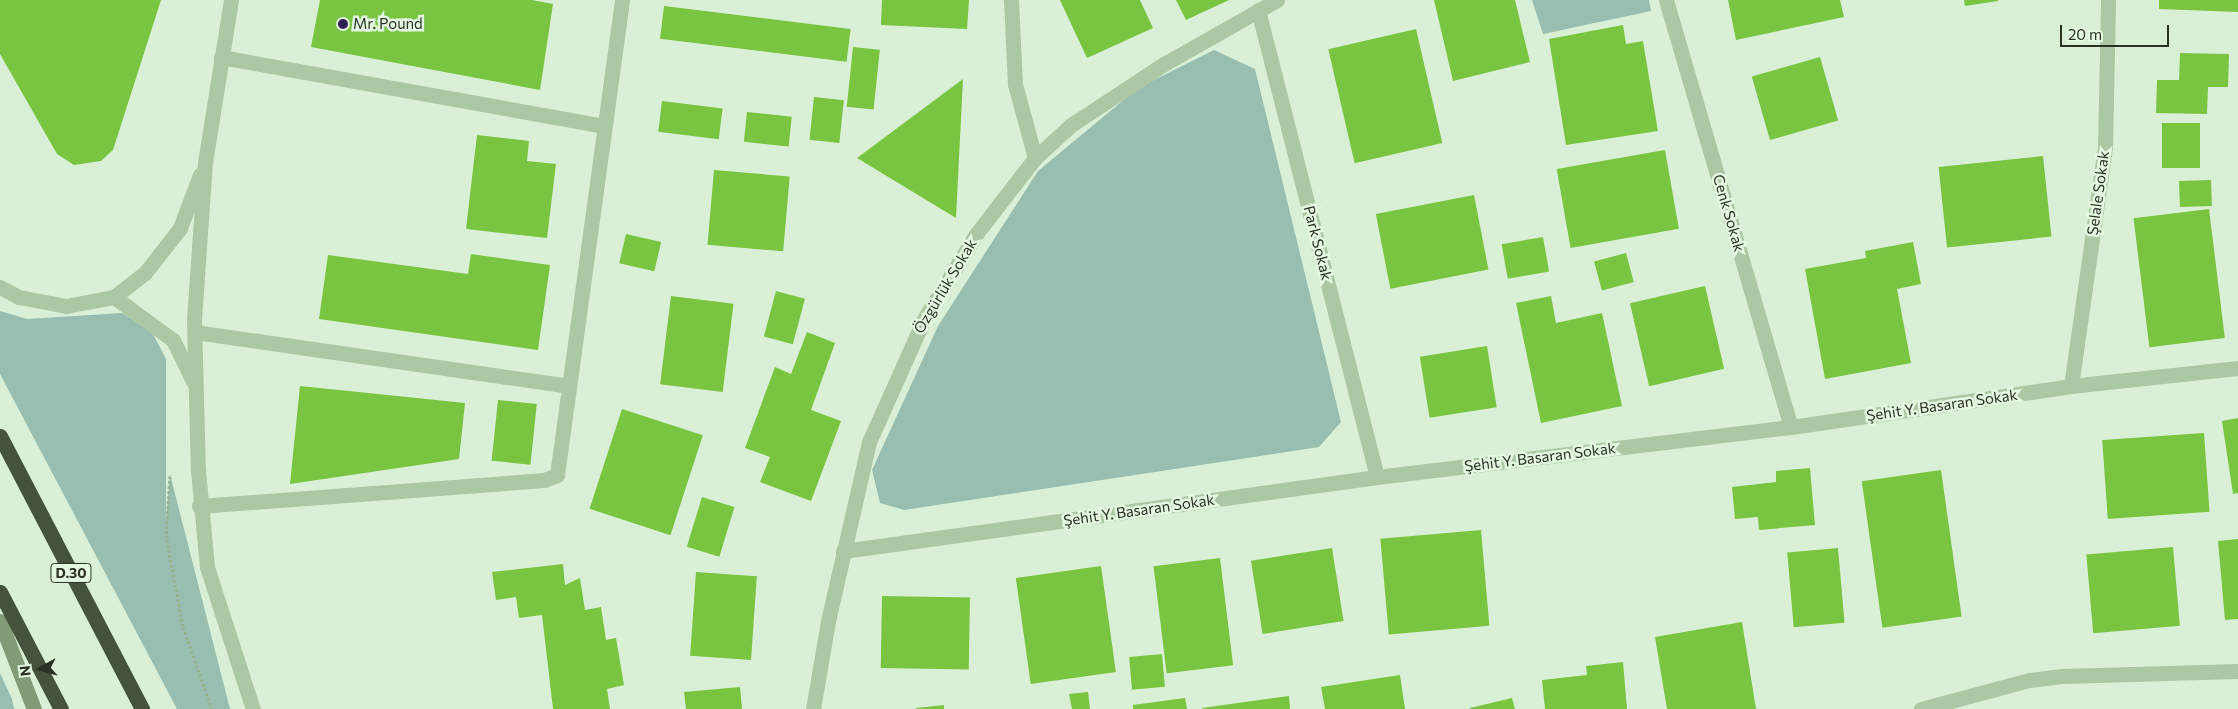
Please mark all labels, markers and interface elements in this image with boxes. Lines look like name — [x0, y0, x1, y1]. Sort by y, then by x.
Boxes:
place label: Mr. Pound — [353, 15, 423, 33]
scale bar — [2063, 15, 2172, 47]
marker: Mr. Pound — [337, 18, 349, 30]
text: 20 m — [2068, 25, 2102, 43]
street label: Şelale Sokak — [2083, 150, 2113, 236]
street label: Cenk Sokak — [1709, 172, 1749, 254]
street label: Park Sokak — [1300, 204, 1336, 282]
street label: Özgürlük Sokak — [910, 235, 980, 337]
street label: Şehit Y. Basaran Sokak — [1865, 385, 2019, 425]
street label: Şehit Y. Basaran Sokak — [1463, 439, 1617, 475]
street label: Şehit Y. Basaran Sokak — [1062, 490, 1216, 530]
road number: D.30 — [50, 562, 92, 584]
north arrow — [15, 644, 65, 694]
text: N — [16, 665, 34, 677]

